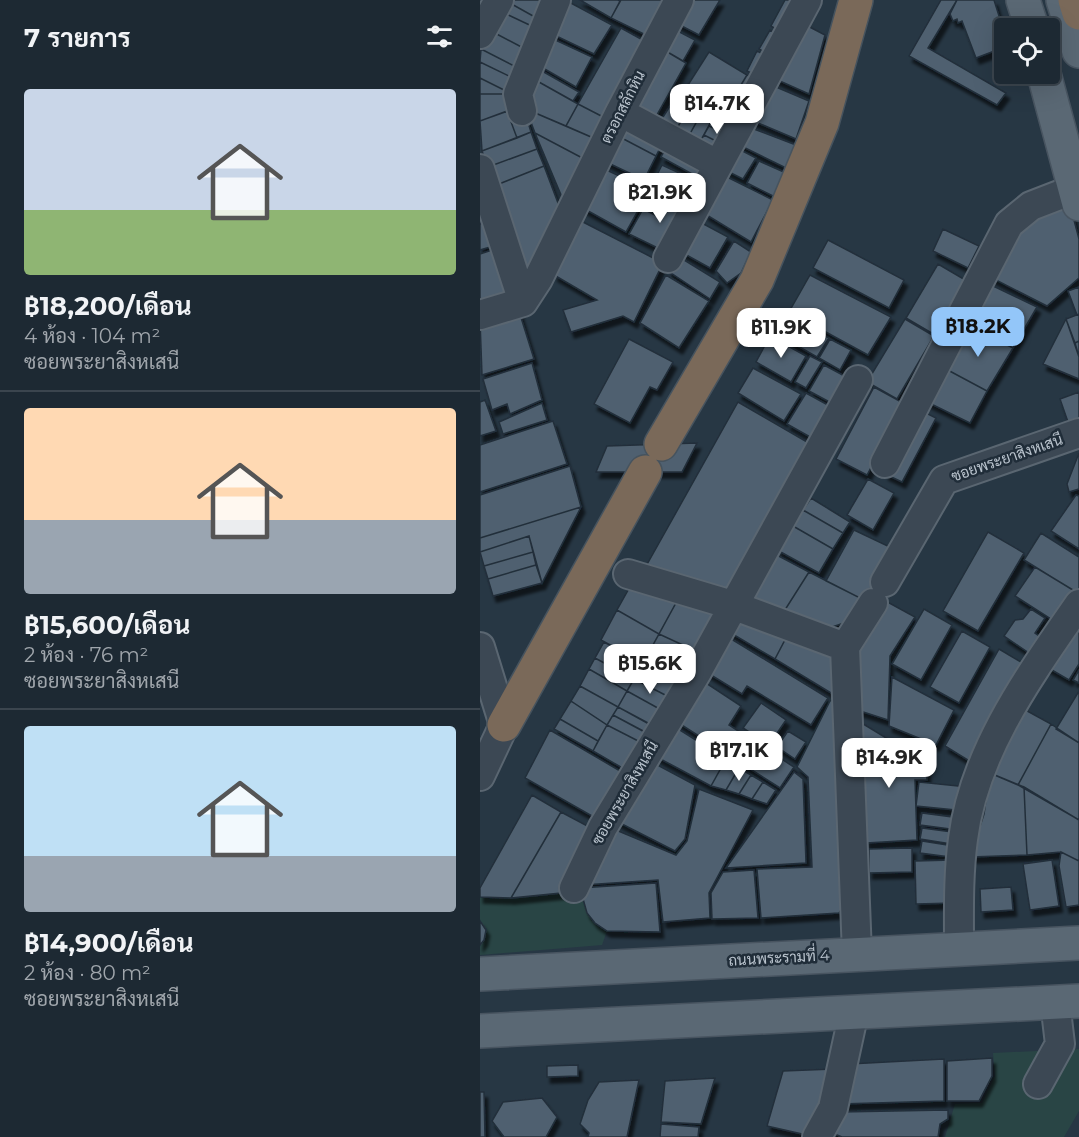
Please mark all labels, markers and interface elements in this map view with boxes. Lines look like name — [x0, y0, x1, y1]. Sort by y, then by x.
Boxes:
map controls — [994, 18, 1060, 84]
button: locate — [994, 18, 1060, 84]
icon: filters — [423, 20, 456, 53]
text: 7 รายการ — [24, 22, 131, 54]
street label: ตรอกสลักหิน — [596, 67, 649, 146]
pin: ฿14.7K — [668, 84, 766, 135]
text: ฿14.7K — [684, 91, 750, 115]
icon: home — [186, 128, 294, 236]
pin: ฿21.9K — [611, 173, 709, 224]
text: ฿21.9K — [628, 180, 692, 204]
text: ฿18,200/เดือน — [24, 290, 192, 322]
pin: ฿18.2K — [929, 307, 1027, 358]
pin: ฿11.9K — [732, 308, 830, 359]
text: ฿18.2K — [945, 314, 1011, 338]
text: ฿11.9K — [751, 315, 811, 339]
text: 4 ห้อง · 104 m² — [24, 324, 160, 348]
text: ซอยพระยาสิงหเสนี — [24, 350, 179, 374]
street label: ซอยพระยาสิงหเสนี — [949, 430, 1065, 485]
icon: home — [186, 447, 294, 555]
text: ฿15,600/เดือน — [24, 609, 190, 641]
text: 2 ห้อง · 76 m² — [24, 643, 148, 667]
pin: ฿15.6K — [601, 644, 699, 695]
text: ฿15.6K — [618, 651, 682, 675]
text: ซอยพระยาสิงหเสนี — [24, 669, 179, 693]
pin: ฿17.1K — [690, 731, 788, 782]
street label: ซอยพระยาสิงหเสนี — [587, 738, 662, 848]
text: ฿17.1K — [710, 738, 768, 762]
pin: ฿14.9K — [840, 738, 938, 789]
text: ฿14.9K — [856, 745, 922, 769]
icon: home — [186, 765, 294, 873]
text: ฿14,900/เดือน — [24, 927, 194, 959]
street label: ถนนพระรามที่ 4 — [728, 940, 830, 970]
text: 2 ห้อง · 80 m² — [24, 961, 151, 985]
text: ซอยพระยาสิงหเสนี — [24, 987, 179, 1011]

